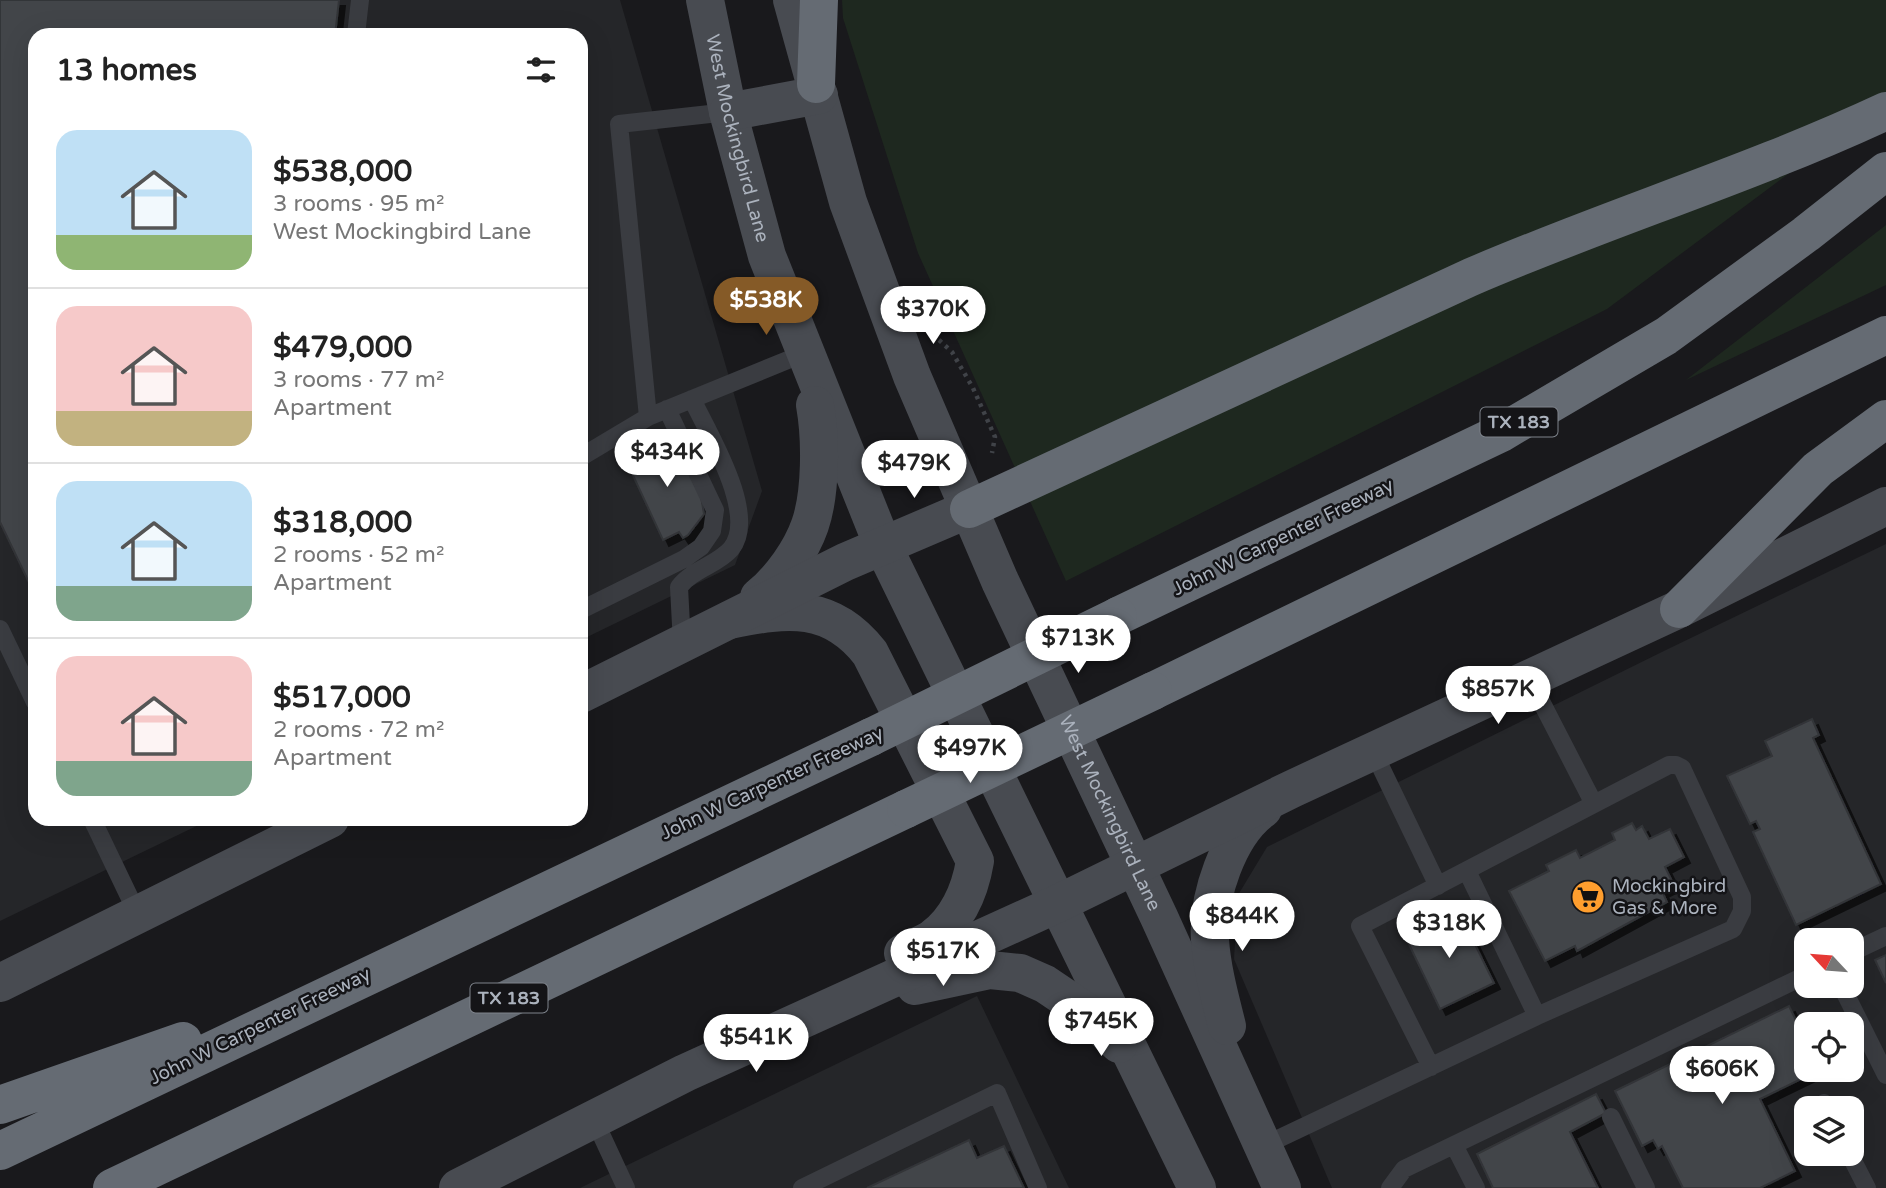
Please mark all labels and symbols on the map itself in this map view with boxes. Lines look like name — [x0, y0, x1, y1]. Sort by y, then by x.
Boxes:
street label: West Mockingbird Lane — [701, 32, 774, 245]
pin: $538K — [717, 278, 815, 337]
pin: $370K — [884, 286, 982, 346]
road number: TX 183 — [1480, 408, 1558, 436]
pin: $434K — [618, 430, 716, 489]
pin: $479K — [865, 440, 963, 500]
street label: John W Carpenter Freeway — [1169, 474, 1397, 600]
pin: $713K — [1029, 616, 1127, 675]
pin: $857K — [1449, 666, 1547, 726]
street label: West Mockingbird Lane — [1054, 712, 1165, 914]
street label: John W Carpenter Freeway — [657, 722, 887, 844]
pin: $497K — [921, 726, 1019, 785]
place label: Mockingbird Gas & More — [1612, 875, 1726, 919]
supermarket icon: Mockingbird Gas & More — [1569, 878, 1607, 916]
pin: $844K — [1193, 894, 1291, 953]
pin: $318K — [1400, 900, 1498, 960]
pin: $517K — [894, 928, 992, 988]
north arrow — [1794, 928, 1864, 998]
street label: John W Carpenter Freeway — [146, 963, 374, 1089]
road number: TX 183 — [470, 984, 548, 1013]
pin: $745K — [1052, 998, 1150, 1058]
pin: $541K — [707, 1014, 805, 1074]
pin: $606K — [1673, 1046, 1771, 1106]

